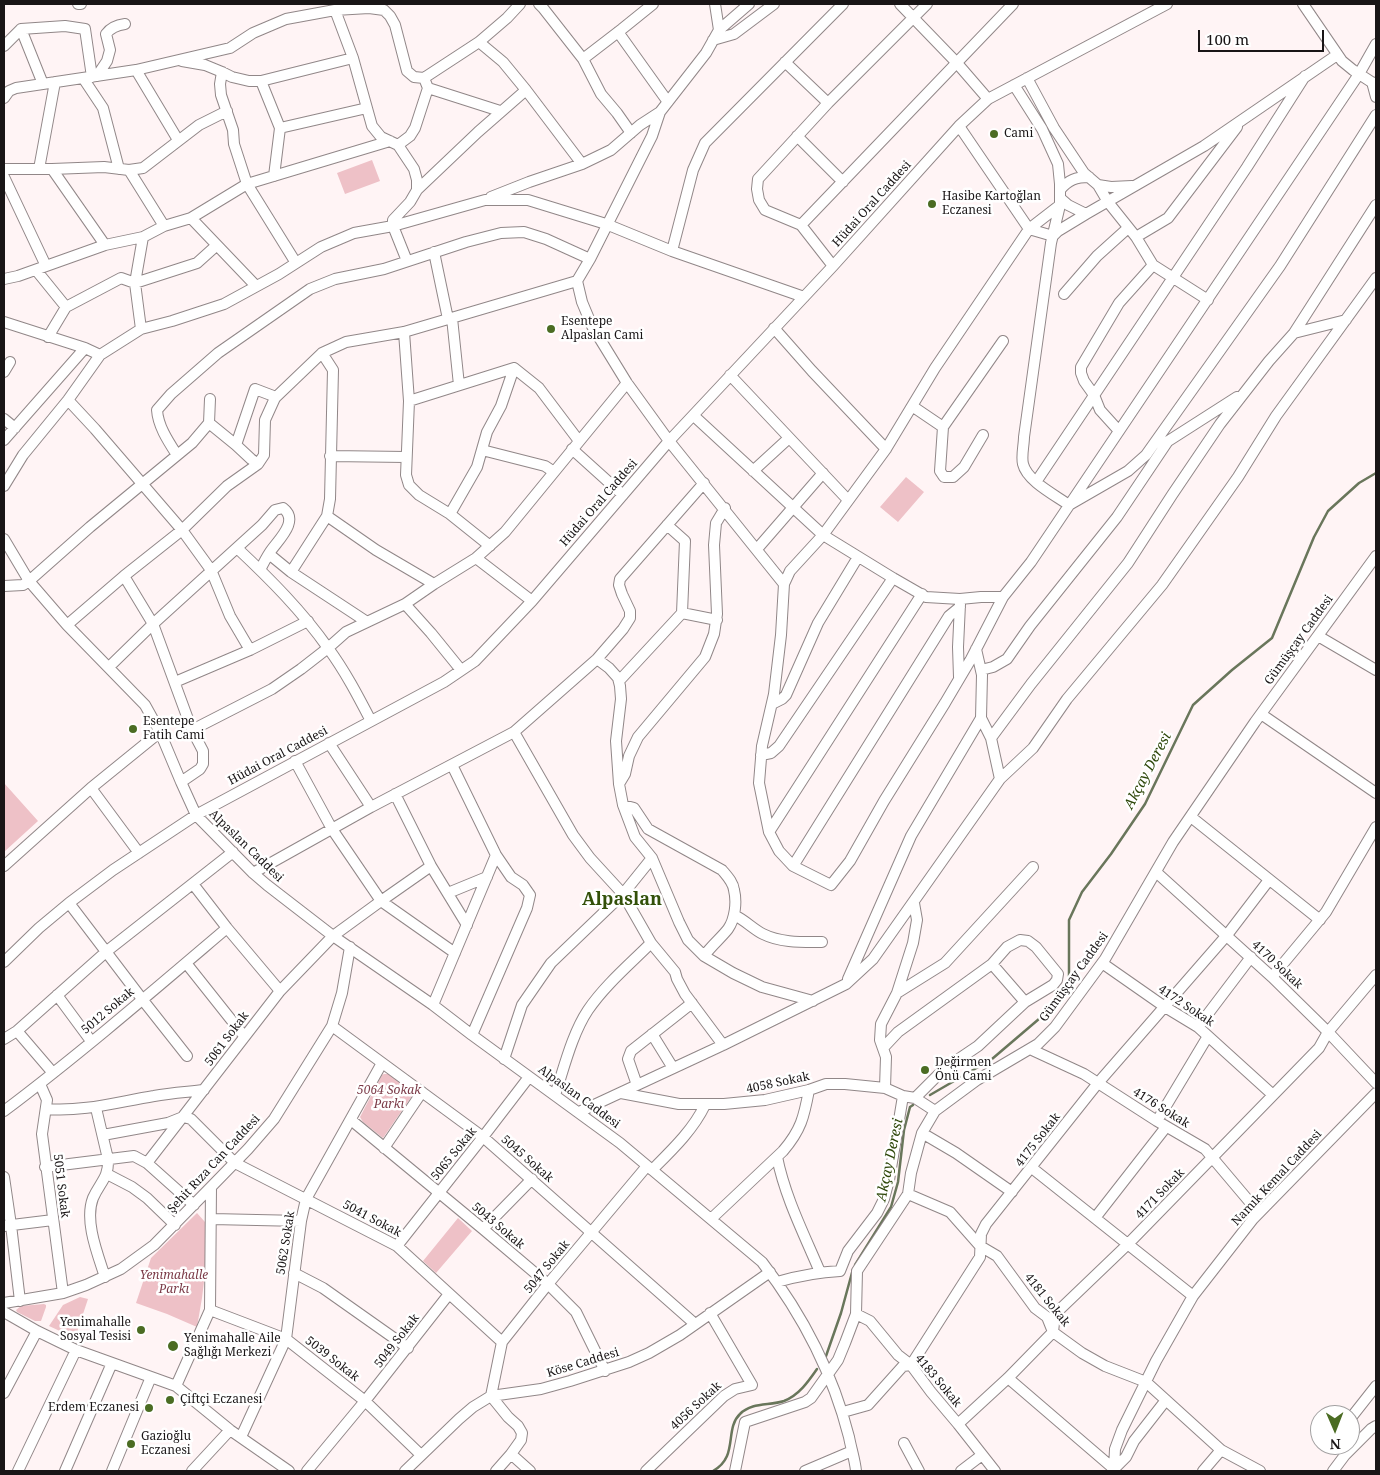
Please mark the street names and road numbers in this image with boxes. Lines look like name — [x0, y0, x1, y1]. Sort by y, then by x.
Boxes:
street label: Hüdai Oral Caddesi — [830, 158, 914, 250]
street label: Hüdai Oral Caddesi — [557, 457, 641, 549]
street label: Gümüşçay Caddesi — [1262, 592, 1336, 688]
street label: Hüdai Oral Caddesi — [226, 724, 330, 788]
street label: Alpaslan Caddesi — [206, 807, 286, 885]
street label: Gümüşçay Caddesi — [1037, 929, 1111, 1025]
street label: 4170 Sokak — [1249, 938, 1305, 992]
street label: 4172 Sokak — [1155, 982, 1217, 1030]
street label: 5012 Sokak — [79, 985, 137, 1037]
street label: 5061 Sokak — [202, 1009, 252, 1069]
street label: Alpaslan Caddesi — [535, 1062, 623, 1132]
street label: 4058 Sokak — [745, 1069, 811, 1097]
street label: 4176 Sokak — [1130, 1085, 1192, 1131]
street label: 4175 Sokak — [1013, 1110, 1063, 1170]
street label: Şehit Rıza Can Caddesi — [165, 1112, 263, 1216]
street label: 5065 Sokak — [428, 1125, 480, 1183]
street label: Namık Kemal Caddesi — [1229, 1127, 1325, 1229]
street label: 5045 Sokak — [498, 1133, 556, 1185]
street label: 5051 Sokak — [50, 1153, 72, 1219]
street label: 4171 Sokak — [1133, 1166, 1187, 1222]
street label: 5041 Sokak — [340, 1198, 404, 1240]
street label: 5043 Sokak — [469, 1200, 527, 1252]
street label: 5062 Sokak — [274, 1210, 298, 1276]
street label: 5047 Sokak — [521, 1238, 573, 1296]
street label: 4181 Sokak — [1021, 1271, 1073, 1329]
street label: 5049 Sokak — [372, 1311, 422, 1371]
street label: 5039 Sokak — [302, 1334, 362, 1384]
street label: Köse Caddesi — [545, 1345, 621, 1381]
street label: 4183 Sokak — [912, 1352, 964, 1410]
street label: 4056 Sokak — [668, 1379, 724, 1433]

